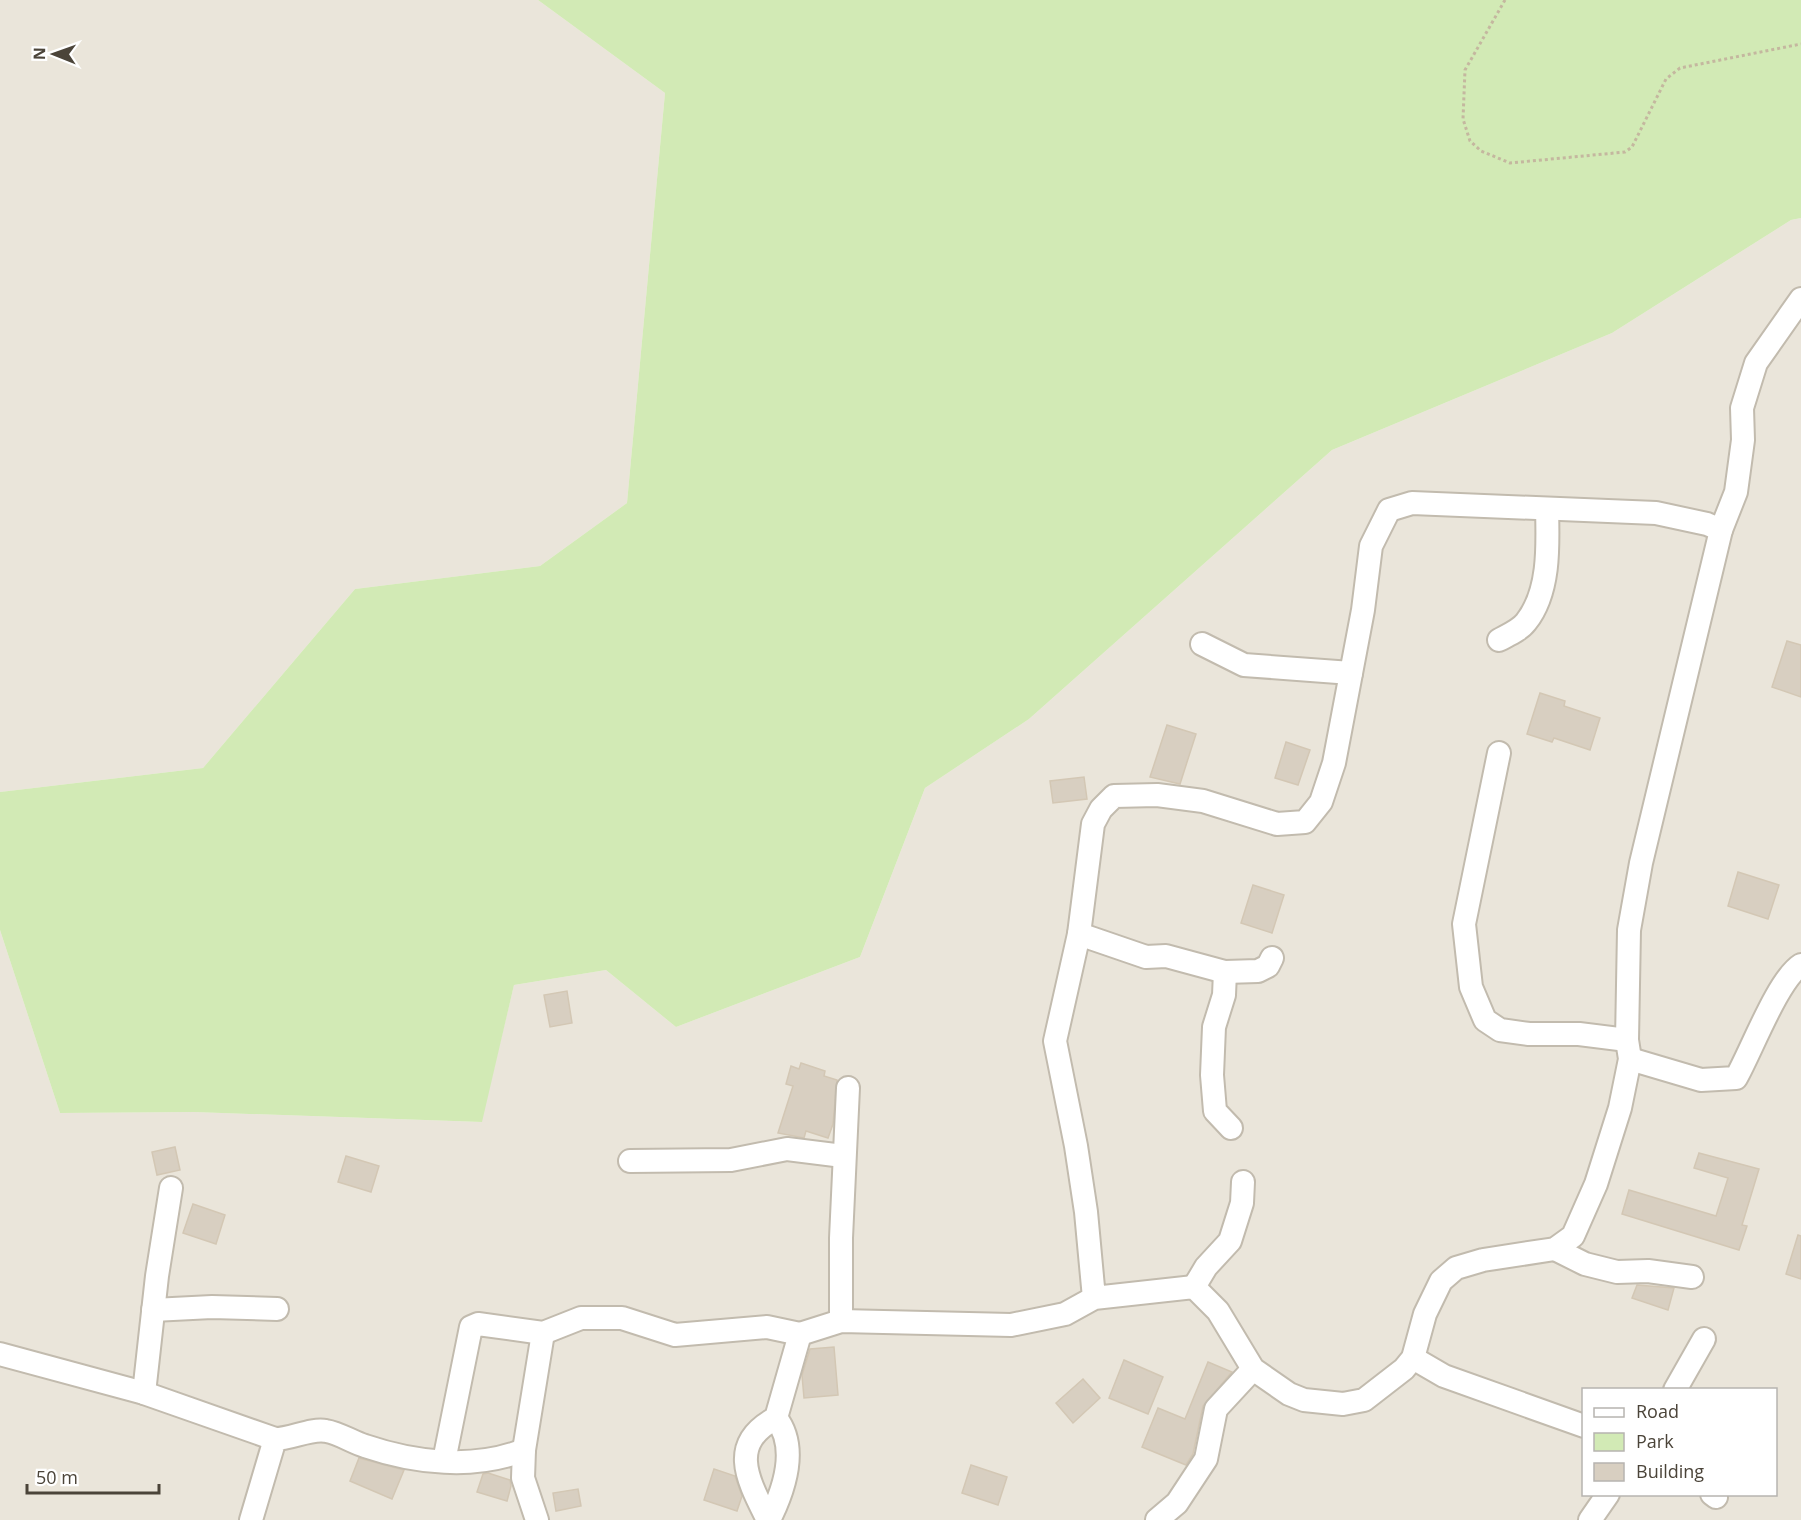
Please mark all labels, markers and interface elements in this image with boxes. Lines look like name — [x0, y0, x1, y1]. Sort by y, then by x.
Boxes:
north arrow — [24, 24, 84, 84]
text: N — [28, 47, 50, 60]
legend — [1582, 1388, 1777, 1496]
text: Road — [1636, 1399, 1679, 1423]
text: Park — [1636, 1429, 1674, 1453]
scale bar — [27, 1457, 159, 1495]
text: Building — [1636, 1459, 1704, 1483]
text: 50 m — [36, 1465, 78, 1489]

